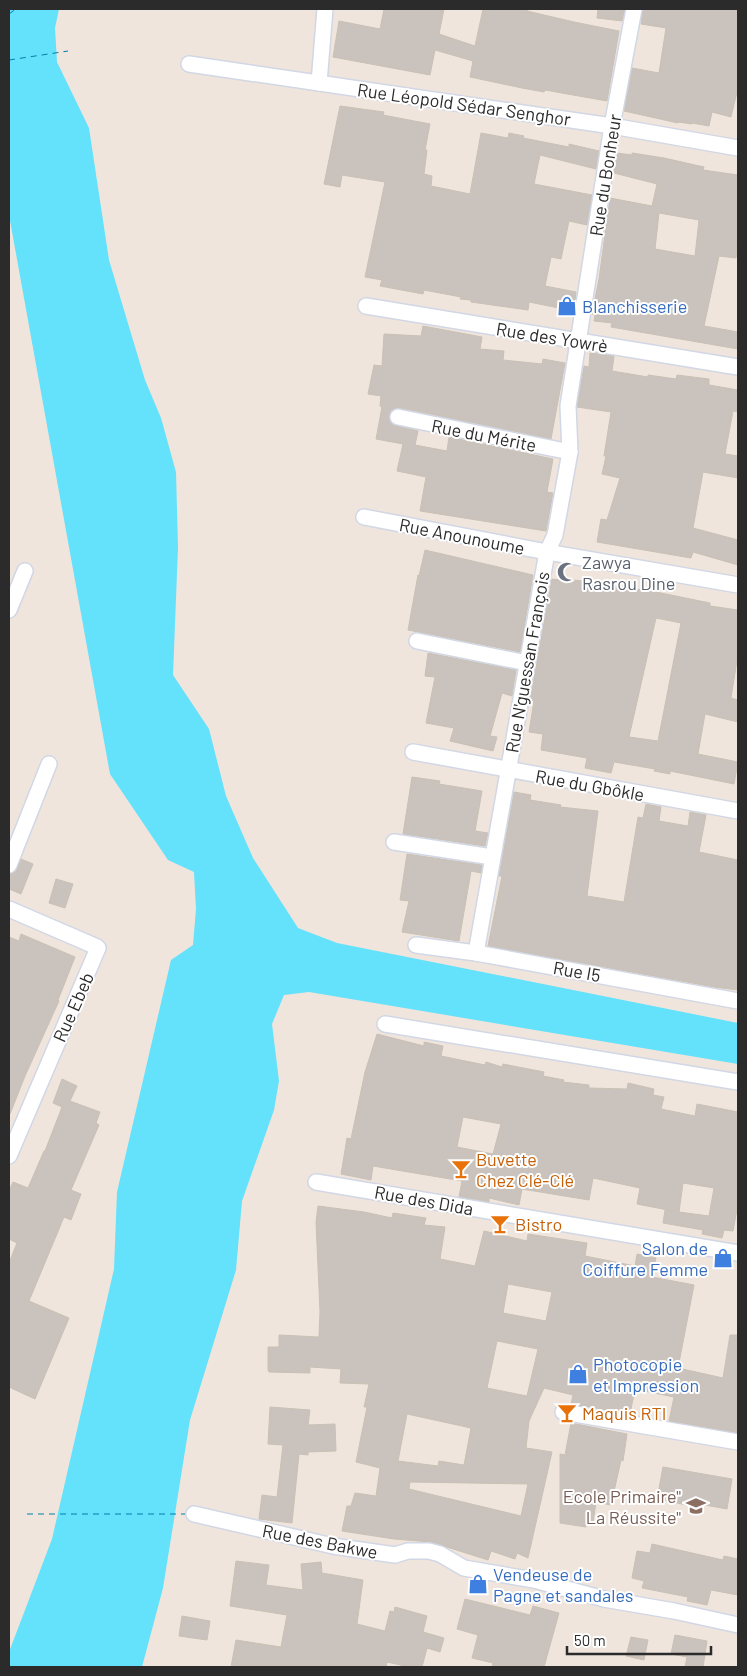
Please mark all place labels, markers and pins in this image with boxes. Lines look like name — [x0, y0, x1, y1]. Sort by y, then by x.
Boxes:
shop icon: Blanchisserie — [556, 295, 578, 317]
place label: Blanchisserie — [582, 295, 687, 317]
place label: Zawya Rasrou Dine — [582, 551, 675, 594]
mosque icon: Zawya Rasrou Dine — [556, 561, 578, 583]
place label: Buvette Chez Clé-Clé — [476, 1148, 574, 1191]
bar icon: Buvette Chez Clé-Clé — [450, 1158, 472, 1180]
bar icon: Bistro — [489, 1213, 511, 1235]
place label: Bistro — [515, 1213, 562, 1235]
place label: Salon de Coiffure Femme — [582, 1237, 708, 1280]
shop icon: Salon de Coiffure Femme — [712, 1247, 734, 1269]
place label: Photocopie et Impression — [593, 1353, 699, 1396]
shop icon: Photocopie et Impression — [567, 1363, 589, 1385]
bar icon: Maquis RTI — [556, 1402, 578, 1424]
place label: Maquis RTI — [582, 1402, 666, 1424]
place label: Ecole Primaire" La Réussite" — [563, 1485, 681, 1528]
school or university icon: Ecole Primaire" La Réussite" — [685, 1495, 707, 1517]
place label: Vendeuse de Pagne et sandales — [493, 1563, 634, 1606]
shop icon: Vendeuse de Pagne et sandales — [467, 1573, 489, 1595]

